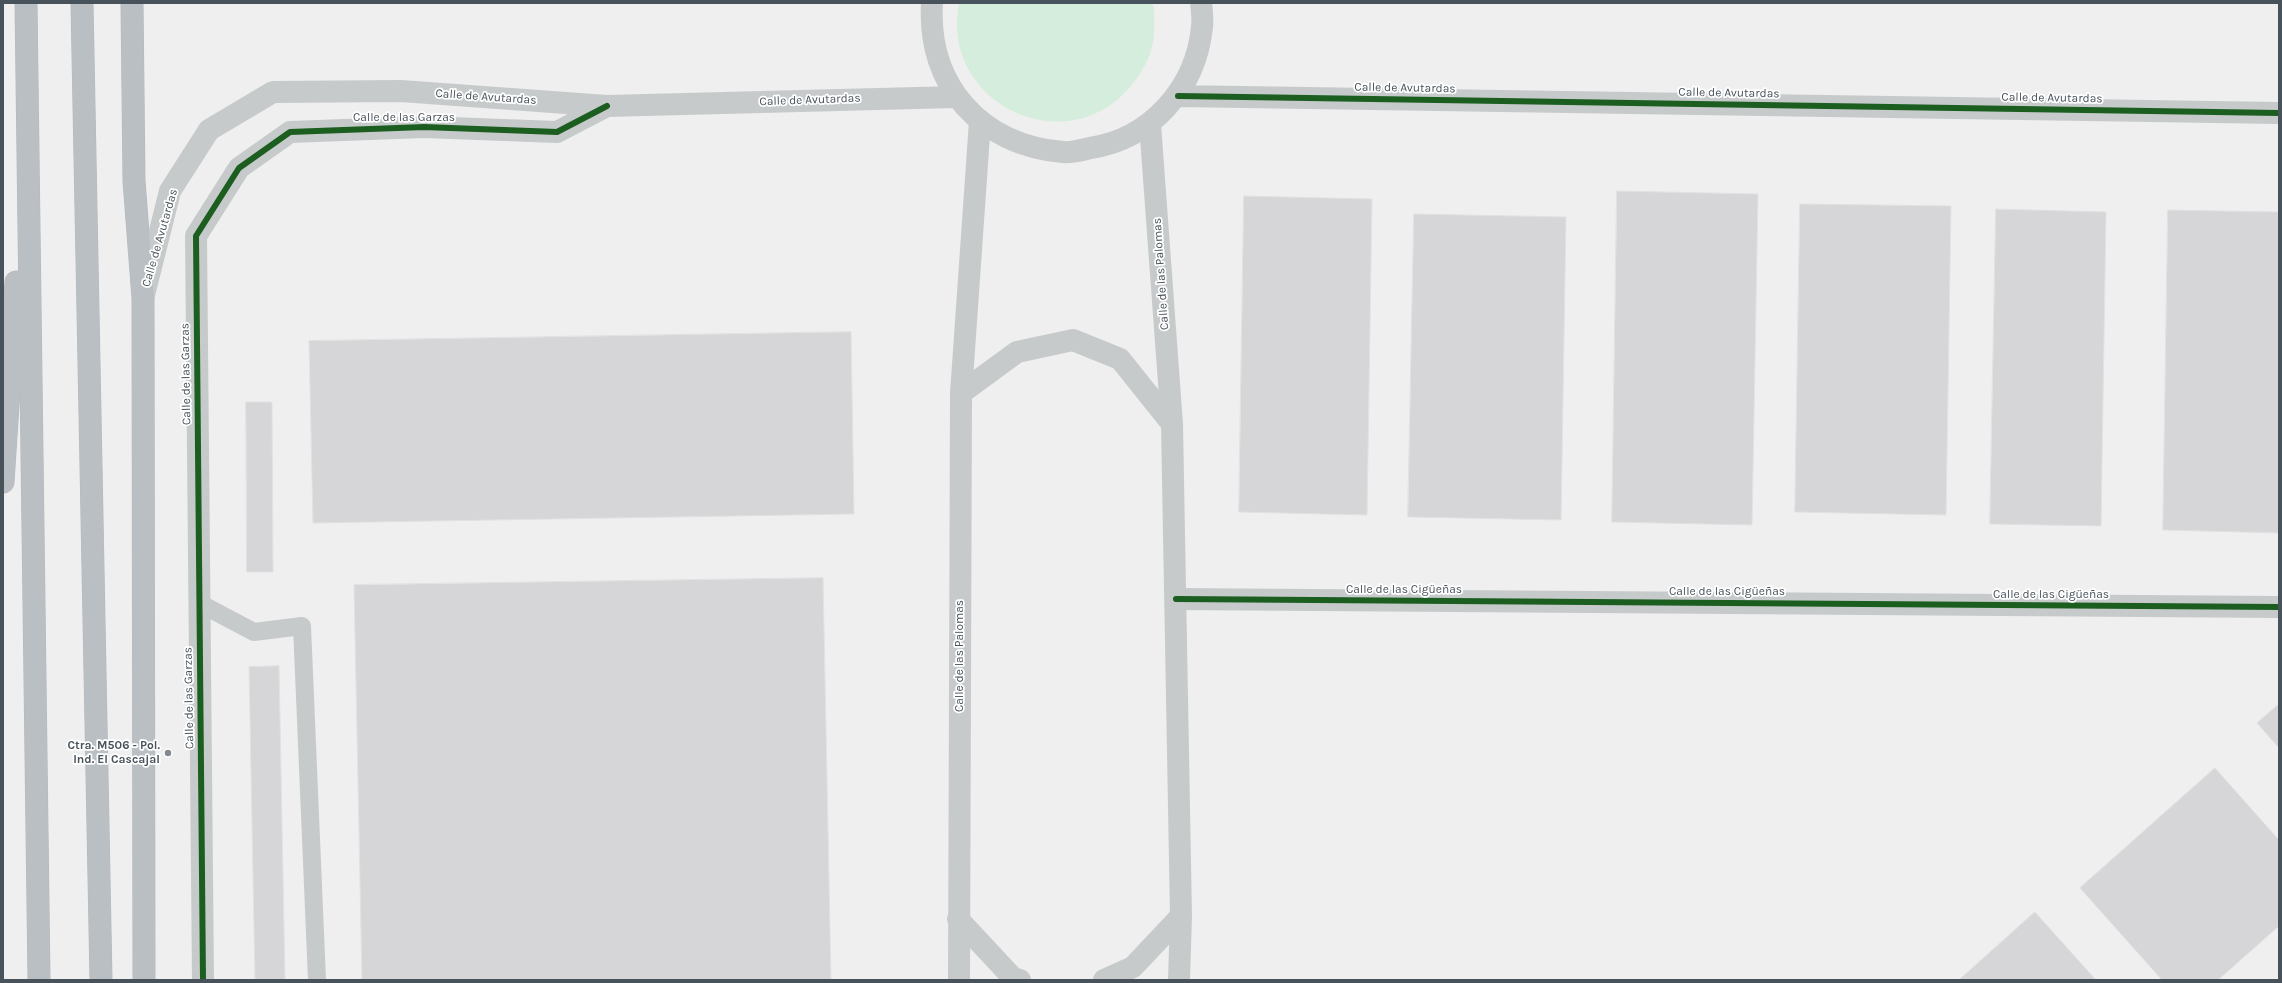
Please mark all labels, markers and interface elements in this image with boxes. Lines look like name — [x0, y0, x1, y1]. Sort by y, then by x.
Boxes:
street label: Calle de Avutardas — [1354, 80, 1456, 96]
street label: Calle de Avutardas — [1678, 85, 1780, 101]
street label: Calle de Avutardas — [435, 86, 537, 108]
street label: Calle de Avutardas — [2001, 90, 2103, 106]
street label: Calle de Avutardas — [759, 91, 861, 109]
street label: Calle de las Garzas — [353, 111, 455, 125]
street label: Calle de Avutardas — [139, 187, 181, 289]
street label: Calle de las Palomas — [1150, 218, 1172, 330]
street label: Calle de las Garzas — [178, 323, 194, 425]
street label: Calle de las Cigüeñas — [1346, 583, 1462, 597]
street label: Calle de las Cigüeñas — [1669, 585, 1785, 599]
street label: Calle de las Cigüeñas — [1993, 588, 2109, 602]
street label: Calle de las Palomas — [953, 600, 967, 712]
street label: Calle de las Garzas — [181, 647, 197, 749]
place label: Ctra. M506 - Pol. Ind. El Cascajal — [67, 739, 160, 767]
marker: Ctra. M506 - Pol. Ind. El Cascajal — [163, 748, 173, 758]

